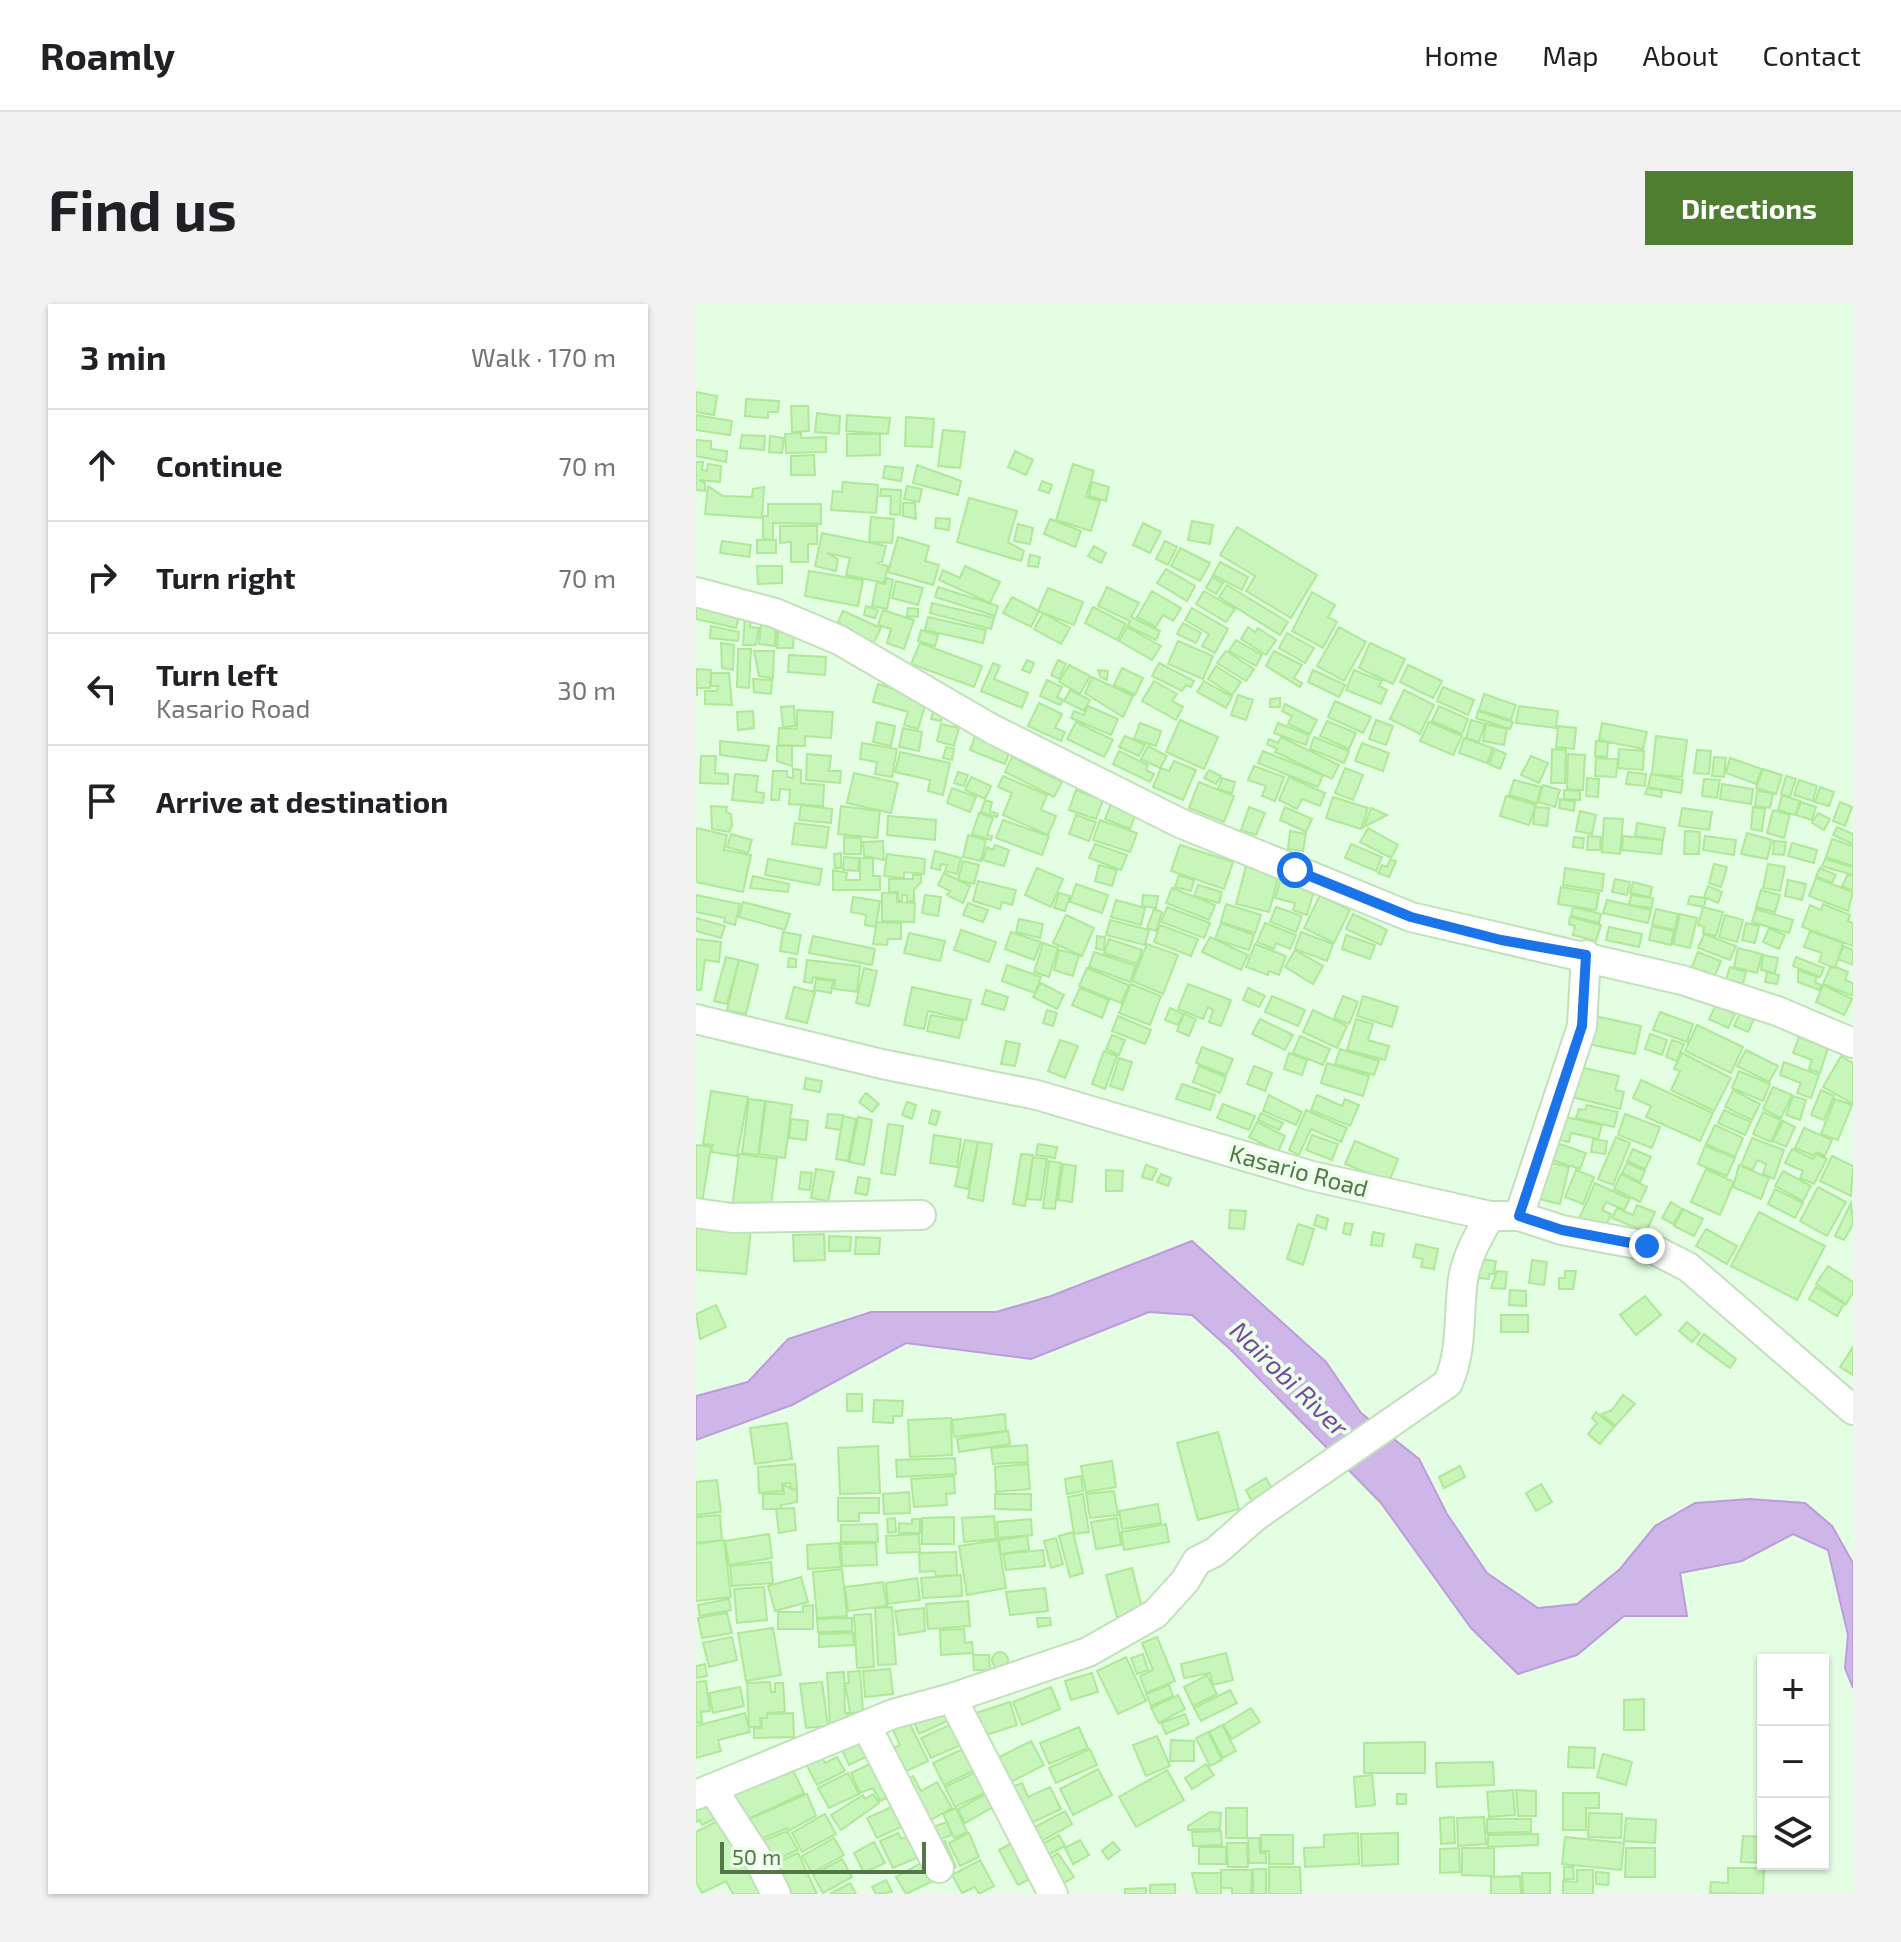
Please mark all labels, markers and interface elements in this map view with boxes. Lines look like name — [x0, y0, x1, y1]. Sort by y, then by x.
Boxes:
text: Roamly — [40, 32, 175, 78]
text: Home — [1424, 38, 1498, 72]
text: Map — [1542, 38, 1599, 72]
text: About — [1643, 38, 1718, 72]
text: Contact — [1762, 38, 1861, 72]
button: Directions — [1645, 171, 1853, 245]
text: Find us — [48, 175, 237, 242]
text: 3 min — [80, 336, 166, 377]
text: Walk · 170 m — [471, 341, 616, 372]
icon: ahead — [80, 443, 124, 487]
text: Continue — [156, 447, 283, 483]
text: 70 m — [558, 450, 616, 481]
icon: right — [80, 555, 124, 599]
text: Turn right — [156, 559, 296, 595]
text: 70 m — [558, 562, 616, 593]
text: Turn left — [156, 656, 278, 692]
icon: left — [80, 667, 124, 711]
text: 30 m — [557, 674, 616, 705]
text: Kasario Road — [156, 692, 310, 723]
icon: arrive — [80, 779, 124, 823]
text: Arrive at destination — [156, 783, 448, 819]
route start — [1277, 852, 1313, 888]
street label: Kasario Road — [1226, 1138, 1372, 1202]
route end — [1629, 1228, 1665, 1264]
water label: Nairobi River — [1225, 1314, 1356, 1442]
map controls — [1757, 1654, 1829, 1870]
button: + — [1757, 1654, 1829, 1726]
button: − — [1757, 1726, 1829, 1798]
button: layers — [1757, 1798, 1829, 1870]
scale bar — [720, 1838, 926, 1874]
text: 50 m — [732, 1843, 781, 1869]

